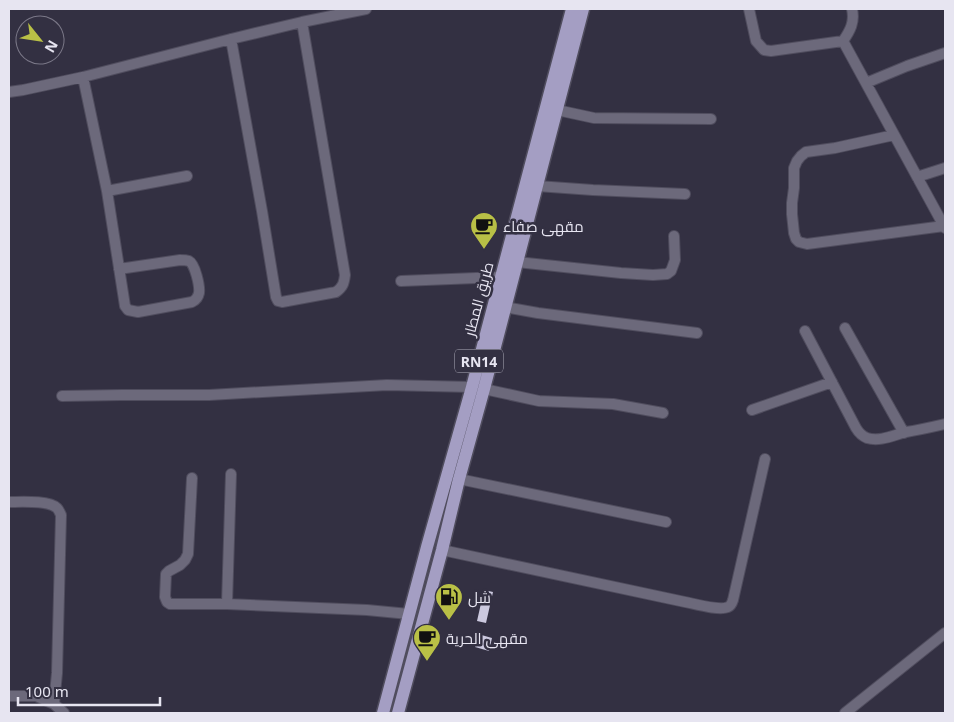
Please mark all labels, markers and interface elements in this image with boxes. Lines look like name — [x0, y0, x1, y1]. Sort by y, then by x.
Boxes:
north arrow — [15, 15, 65, 65]
text: N — [41, 37, 63, 56]
cafe icon: مقهى صفاء — [469, 211, 499, 250]
place label: مقهى صفاء — [503, 216, 584, 237]
street label: طريق المطار — [458, 260, 498, 340]
road number: RN14 — [455, 350, 503, 372]
fuel station icon: شل — [434, 582, 464, 621]
place label: شل — [468, 587, 491, 608]
cafe icon: مقهى الحرية — [412, 623, 442, 662]
place label: مقهى الحرية — [446, 628, 528, 649]
scale bar — [18, 674, 160, 706]
text: 100 m — [25, 681, 69, 701]

